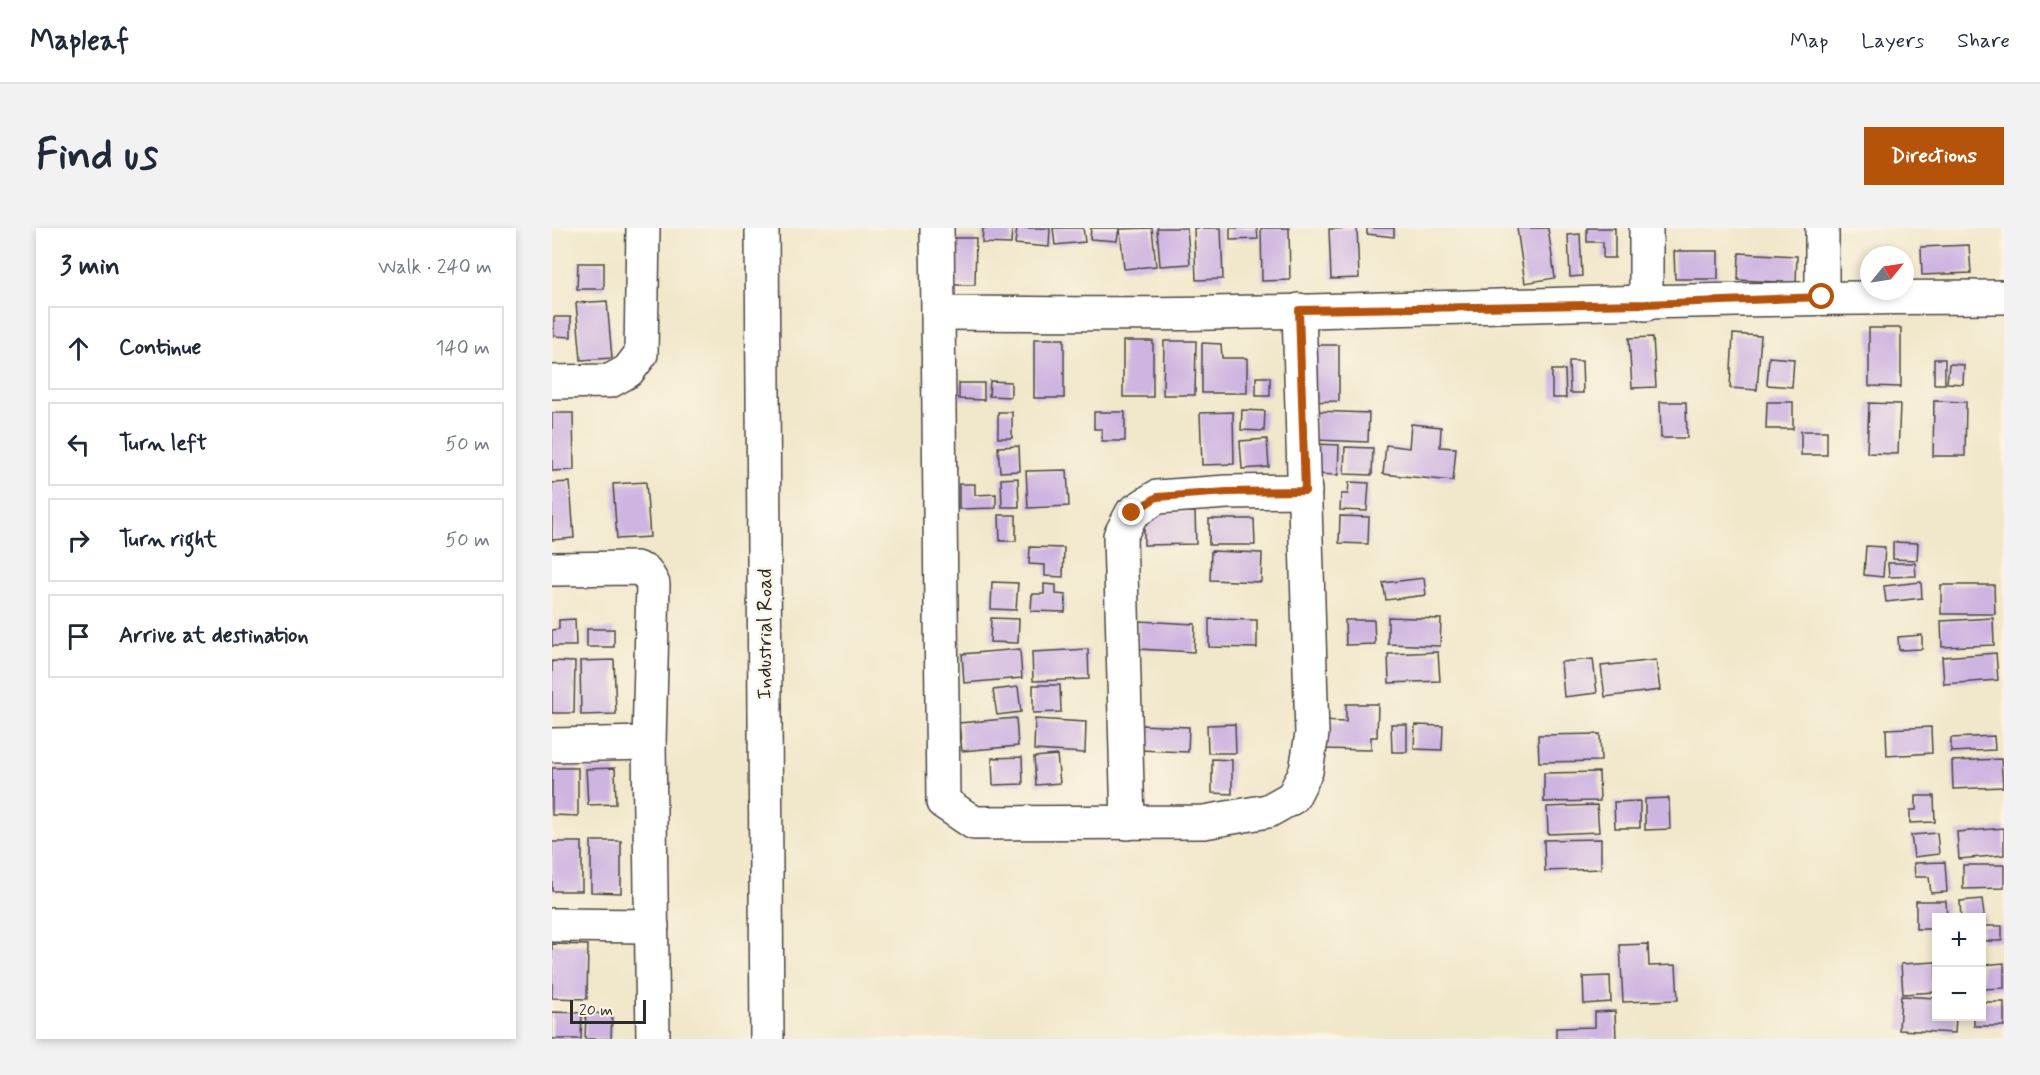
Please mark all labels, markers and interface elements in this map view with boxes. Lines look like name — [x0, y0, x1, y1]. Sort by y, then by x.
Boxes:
text: Mapleaf — [30, 23, 129, 60]
text: Map — [1790, 27, 1828, 55]
text: Layers — [1861, 27, 1924, 55]
text: Share — [1957, 27, 2010, 55]
button: Directions — [1864, 127, 2004, 185]
text: Find us — [36, 129, 158, 184]
north arrow — [1860, 246, 1914, 300]
text: 3 min — [60, 250, 120, 284]
text: Walk · 240 m — [378, 254, 492, 281]
route start — [1808, 283, 1834, 309]
icon: ahead — [62, 332, 95, 365]
text: Continue — [119, 334, 201, 362]
text: 140 m — [436, 335, 490, 362]
icon: left — [62, 428, 95, 461]
text: Turn left — [119, 430, 207, 458]
text: 50 m — [445, 431, 490, 458]
route end — [1118, 499, 1144, 525]
icon: right — [62, 524, 95, 557]
text: Turn right — [119, 526, 217, 554]
text: 50 m — [445, 527, 490, 554]
street label: Industrial Road — [751, 568, 779, 700]
icon: arrive — [62, 620, 95, 653]
text: Arrive at destination — [119, 622, 309, 650]
map controls — [1932, 913, 1986, 1021]
button: + — [1932, 913, 1986, 967]
button: − — [1932, 967, 1986, 1021]
scale bar — [570, 997, 646, 1024]
text: 20 m — [579, 1000, 613, 1021]

